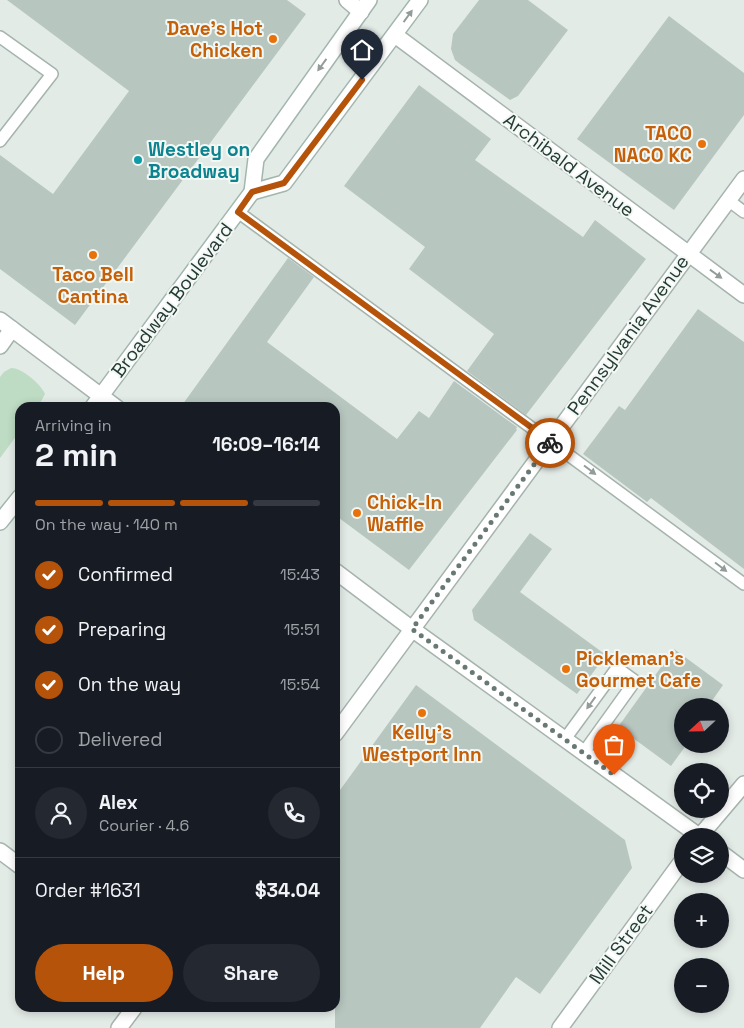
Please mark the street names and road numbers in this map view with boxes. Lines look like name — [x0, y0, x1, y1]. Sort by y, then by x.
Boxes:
street label: Archibald Avenue — [498, 107, 640, 223]
street label: Broadway Boulevard — [106, 218, 238, 382]
street label: Pennsylvania Avenue — [562, 250, 694, 420]
street label: Mill Street — [583, 899, 659, 989]

